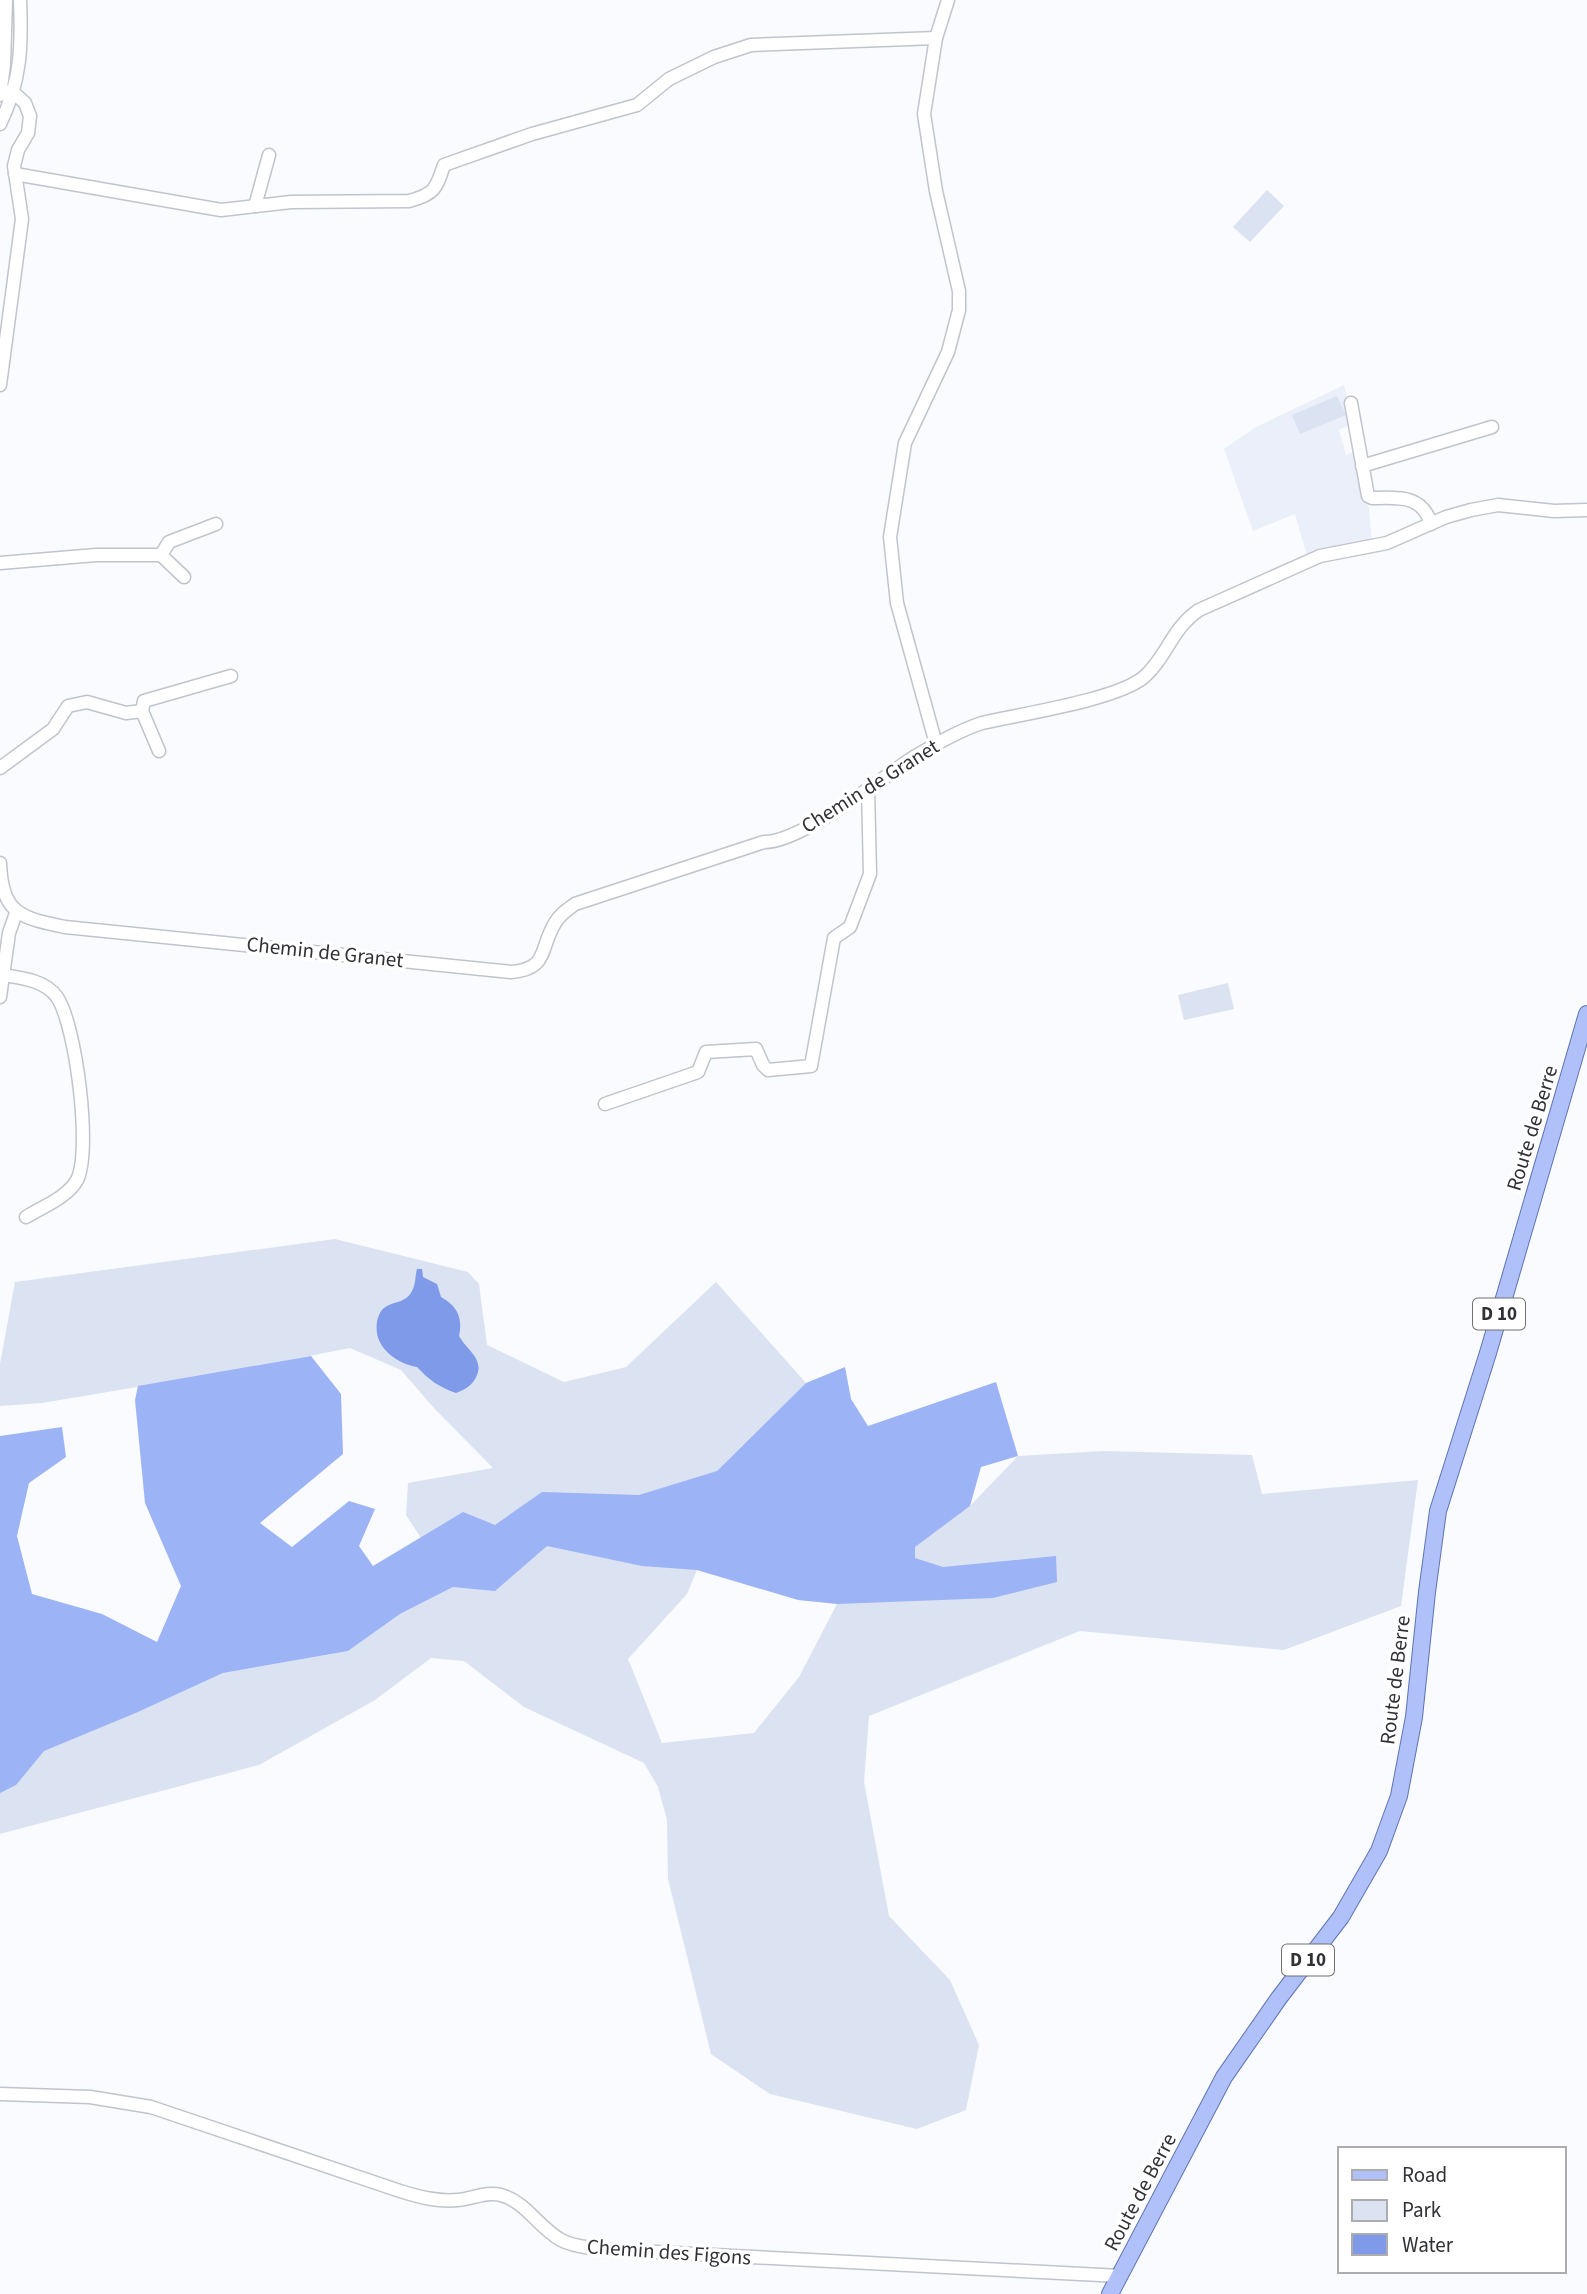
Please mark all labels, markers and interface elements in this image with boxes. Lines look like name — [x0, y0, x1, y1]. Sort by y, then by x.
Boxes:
street label: Chemin de Granet — [795, 732, 945, 840]
street label: Chemin de Granet — [245, 929, 405, 975]
street label: Route de Berre — [1499, 1062, 1565, 1194]
road number: D 10 — [1473, 1298, 1525, 1330]
street label: Route de Berre — [1372, 1614, 1418, 1746]
road number: D 10 — [1282, 1944, 1334, 1976]
street label: Route de Berre — [1096, 2128, 1184, 2256]
legend — [1338, 2147, 1566, 2273]
text: Road — [1402, 2160, 1447, 2190]
text: Park — [1402, 2195, 1442, 2225]
text: Water — [1402, 2230, 1454, 2260]
street label: Chemin des Figons — [586, 2231, 752, 2273]

